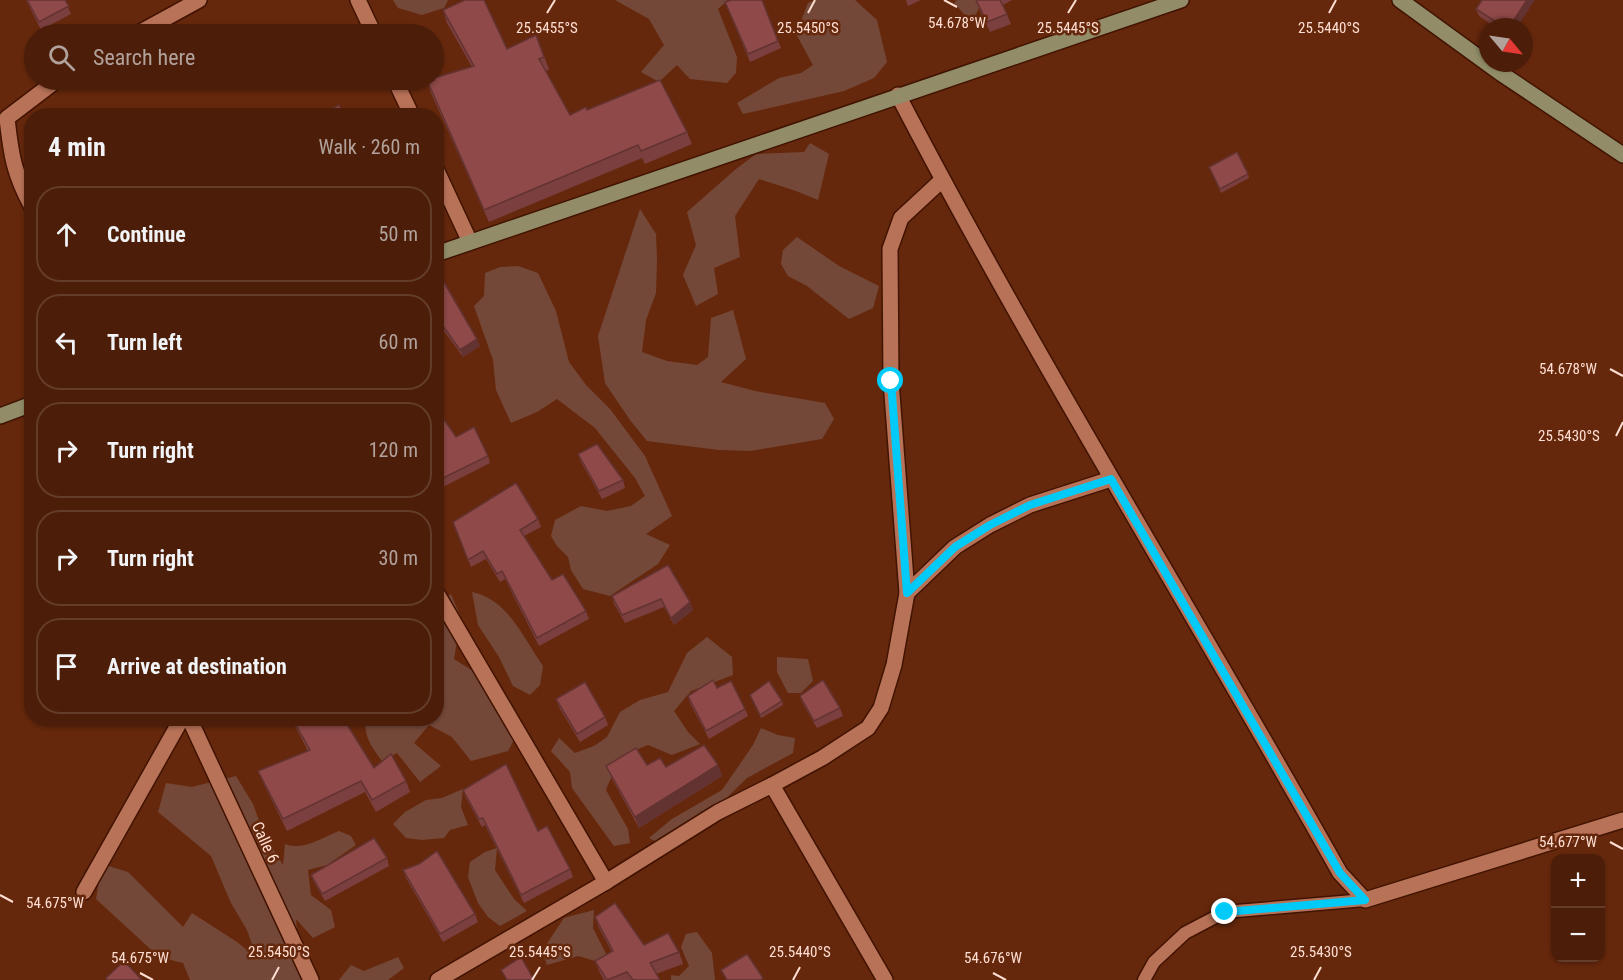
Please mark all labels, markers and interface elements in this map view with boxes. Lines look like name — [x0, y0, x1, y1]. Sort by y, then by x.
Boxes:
text: 54.678°W — [928, 14, 987, 32]
north arrow — [1479, 18, 1533, 72]
text: 25.5455°S — [516, 19, 578, 37]
text: 25.5450°S — [777, 19, 839, 37]
text: 25.5445°S — [1037, 19, 1099, 37]
text: 25.5440°S — [1298, 19, 1360, 37]
search box — [24, 24, 444, 90]
icon: search — [45, 41, 78, 74]
text: Search here — [93, 45, 195, 70]
text: 4 min — [48, 132, 106, 162]
text: Walk · 260 m — [319, 135, 420, 159]
icon: ahead — [50, 218, 83, 251]
text: Continue — [107, 222, 186, 247]
text: 50 m — [379, 222, 418, 246]
icon: left — [50, 326, 83, 359]
text: Turn left — [107, 330, 182, 355]
text: 60 m — [379, 330, 418, 354]
text: 54.678°W — [1539, 360, 1598, 378]
route start — [877, 367, 903, 393]
text: 25.5430°S — [1538, 427, 1600, 445]
icon: right — [50, 434, 83, 467]
text: Turn right — [107, 438, 194, 463]
text: 120 m — [369, 438, 418, 462]
icon: right — [50, 542, 83, 575]
text: Turn right — [107, 546, 194, 571]
text: 30 m — [379, 546, 418, 570]
icon: arrive — [50, 650, 83, 683]
text: Arrive at destination — [107, 654, 287, 679]
street label: Calle 6 — [248, 819, 283, 866]
text: 54.677°W — [1539, 833, 1598, 851]
map controls — [1551, 854, 1605, 962]
button: + — [1551, 854, 1605, 908]
text: 54.675°W — [26, 894, 85, 912]
route end — [1211, 898, 1237, 924]
button: − — [1551, 908, 1605, 962]
text: 25.5450°S — [248, 943, 310, 961]
text: 25.5445°S — [509, 943, 571, 961]
text: 25.5440°S — [769, 943, 831, 961]
text: 25.5430°S — [1290, 943, 1352, 961]
text: 54.675°W — [111, 949, 170, 967]
text: 54.676°W — [964, 949, 1023, 967]

